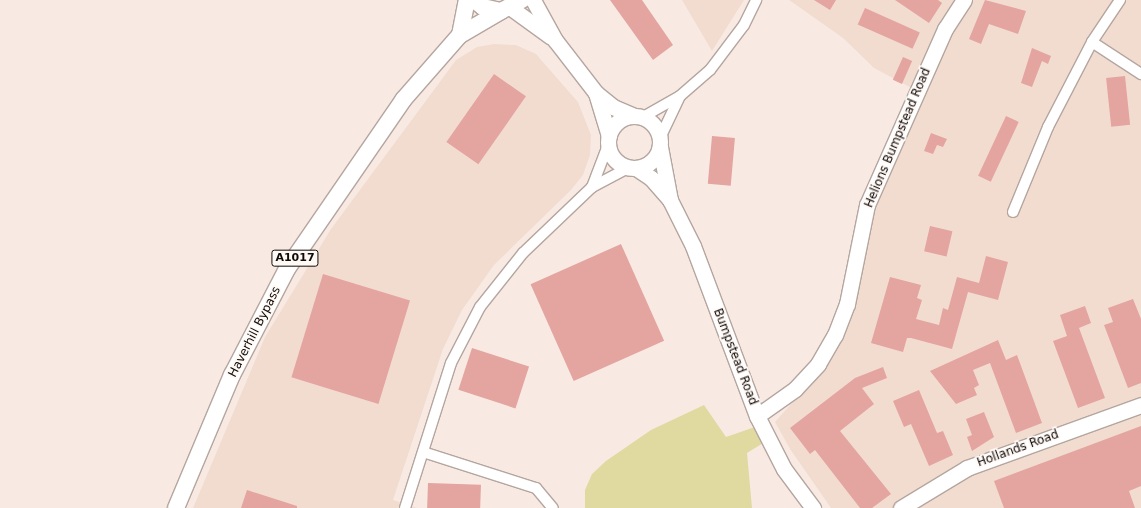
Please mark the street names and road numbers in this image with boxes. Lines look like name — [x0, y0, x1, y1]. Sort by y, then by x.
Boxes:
street label: Helions Bumpstead Road — [862, 66, 934, 210]
road number: A1017 — [271, 249, 319, 267]
street label: Haverhill Bypass — [226, 284, 284, 380]
street label: Bumpstead Road — [710, 307, 760, 407]
street label: Hollands Road — [975, 428, 1061, 470]

